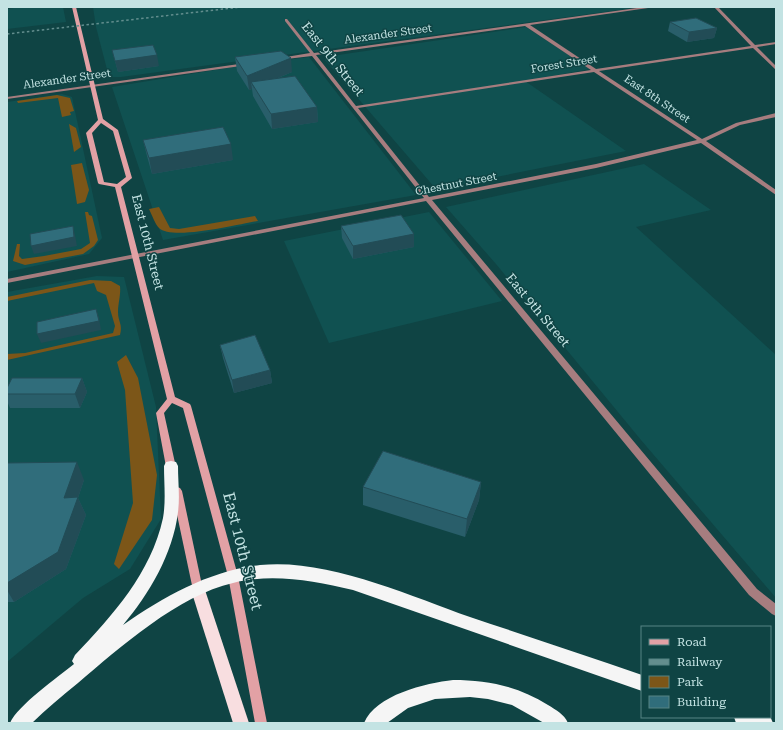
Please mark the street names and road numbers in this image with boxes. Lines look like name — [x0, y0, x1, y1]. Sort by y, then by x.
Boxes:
street label: East 9th Street — [299, 19, 368, 99]
street label: Alexander Street — [343, 21, 433, 47]
street label: Forest Street — [530, 52, 598, 76]
street label: Alexander Street — [22, 66, 112, 92]
street label: East 8th Street — [621, 72, 693, 126]
street label: Chestnut Street — [414, 170, 498, 198]
street label: East 10th Street — [129, 193, 167, 292]
street label: East 9th Street — [503, 270, 573, 350]
street label: East 10th Street — [219, 490, 267, 612]

